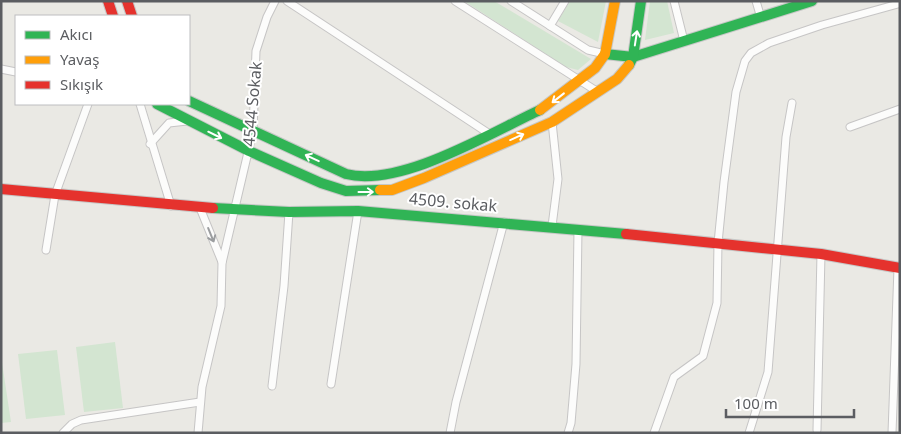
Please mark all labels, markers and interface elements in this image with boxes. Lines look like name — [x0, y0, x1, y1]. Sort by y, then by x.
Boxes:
legend — [15, 15, 190, 105]
text: Akıcı — [60, 24, 93, 44]
one-way arrow — [631, 30, 641, 46]
text: Yavaş — [60, 49, 99, 69]
street label: 4544 Sokak — [237, 60, 267, 147]
text: Sıkışık — [60, 74, 103, 94]
one-way arrow — [552, 92, 565, 103]
one-way arrow — [207, 131, 222, 140]
one-way arrow — [509, 131, 524, 141]
one-way arrow — [305, 153, 320, 162]
one-way arrow — [357, 187, 373, 197]
street label: 4509. sokak — [408, 187, 498, 217]
one-way arrow — [207, 227, 217, 242]
scale bar — [726, 386, 854, 418]
text: 100 m — [734, 393, 778, 413]

